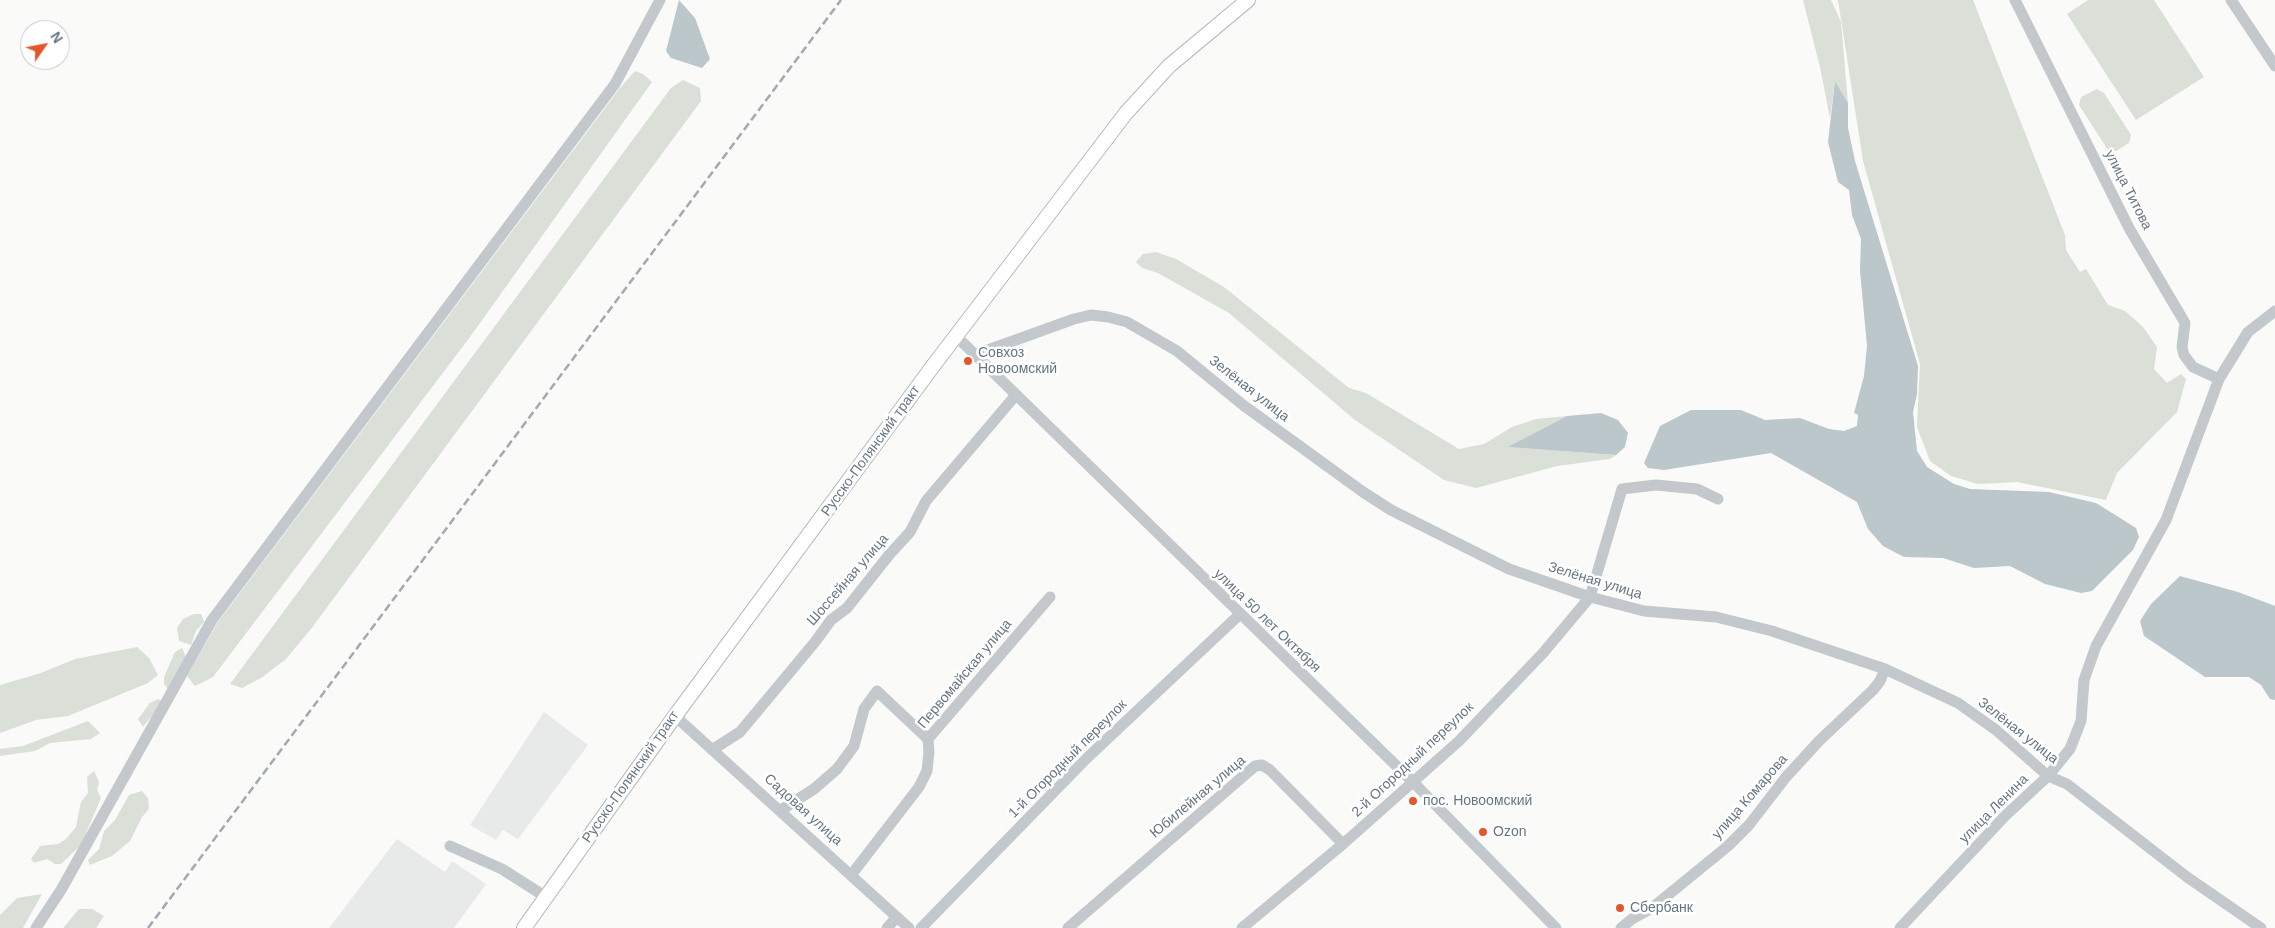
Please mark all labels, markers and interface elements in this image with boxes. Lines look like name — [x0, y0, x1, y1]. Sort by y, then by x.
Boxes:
north arrow — [20, 20, 70, 70]
text: N — [47, 29, 66, 46]
street label: улица Титова — [2101, 147, 2155, 233]
place label: Совхоз Новоомский — [978, 345, 1057, 378]
street label: Зелёная улица — [1206, 352, 1292, 426]
marker: Совхоз Новоомский — [962, 355, 974, 367]
street label: Русско-Полянский тракт — [818, 382, 924, 520]
street label: Шоссейная улица — [804, 531, 892, 629]
street label: Зелёная улица — [1546, 559, 1644, 603]
street label: улица 50 лет Октября — [1210, 566, 1324, 676]
street label: Первомайская улица — [914, 616, 1016, 732]
street label: Зелёная улица — [1975, 694, 2061, 768]
street label: 1-й Огородный переулок — [1005, 696, 1131, 822]
street label: 2-й Огородный переулок — [1349, 699, 1477, 821]
street label: Русско-Полянский тракт — [579, 708, 683, 846]
street label: улица Комарова — [1709, 751, 1791, 843]
street label: Юбилейная улица — [1147, 752, 1249, 842]
street label: Садовая улица — [761, 771, 845, 849]
street label: улица Ленина — [1956, 771, 2032, 847]
place label: пос. Новоомский — [1423, 793, 1532, 809]
marker: пос. Новоомский — [1407, 795, 1419, 807]
place label: Ozon — [1493, 824, 1526, 840]
marker: Ozon — [1477, 826, 1489, 838]
place label: Сбербанк — [1630, 900, 1693, 916]
marker: Сбербанк — [1614, 902, 1626, 914]

